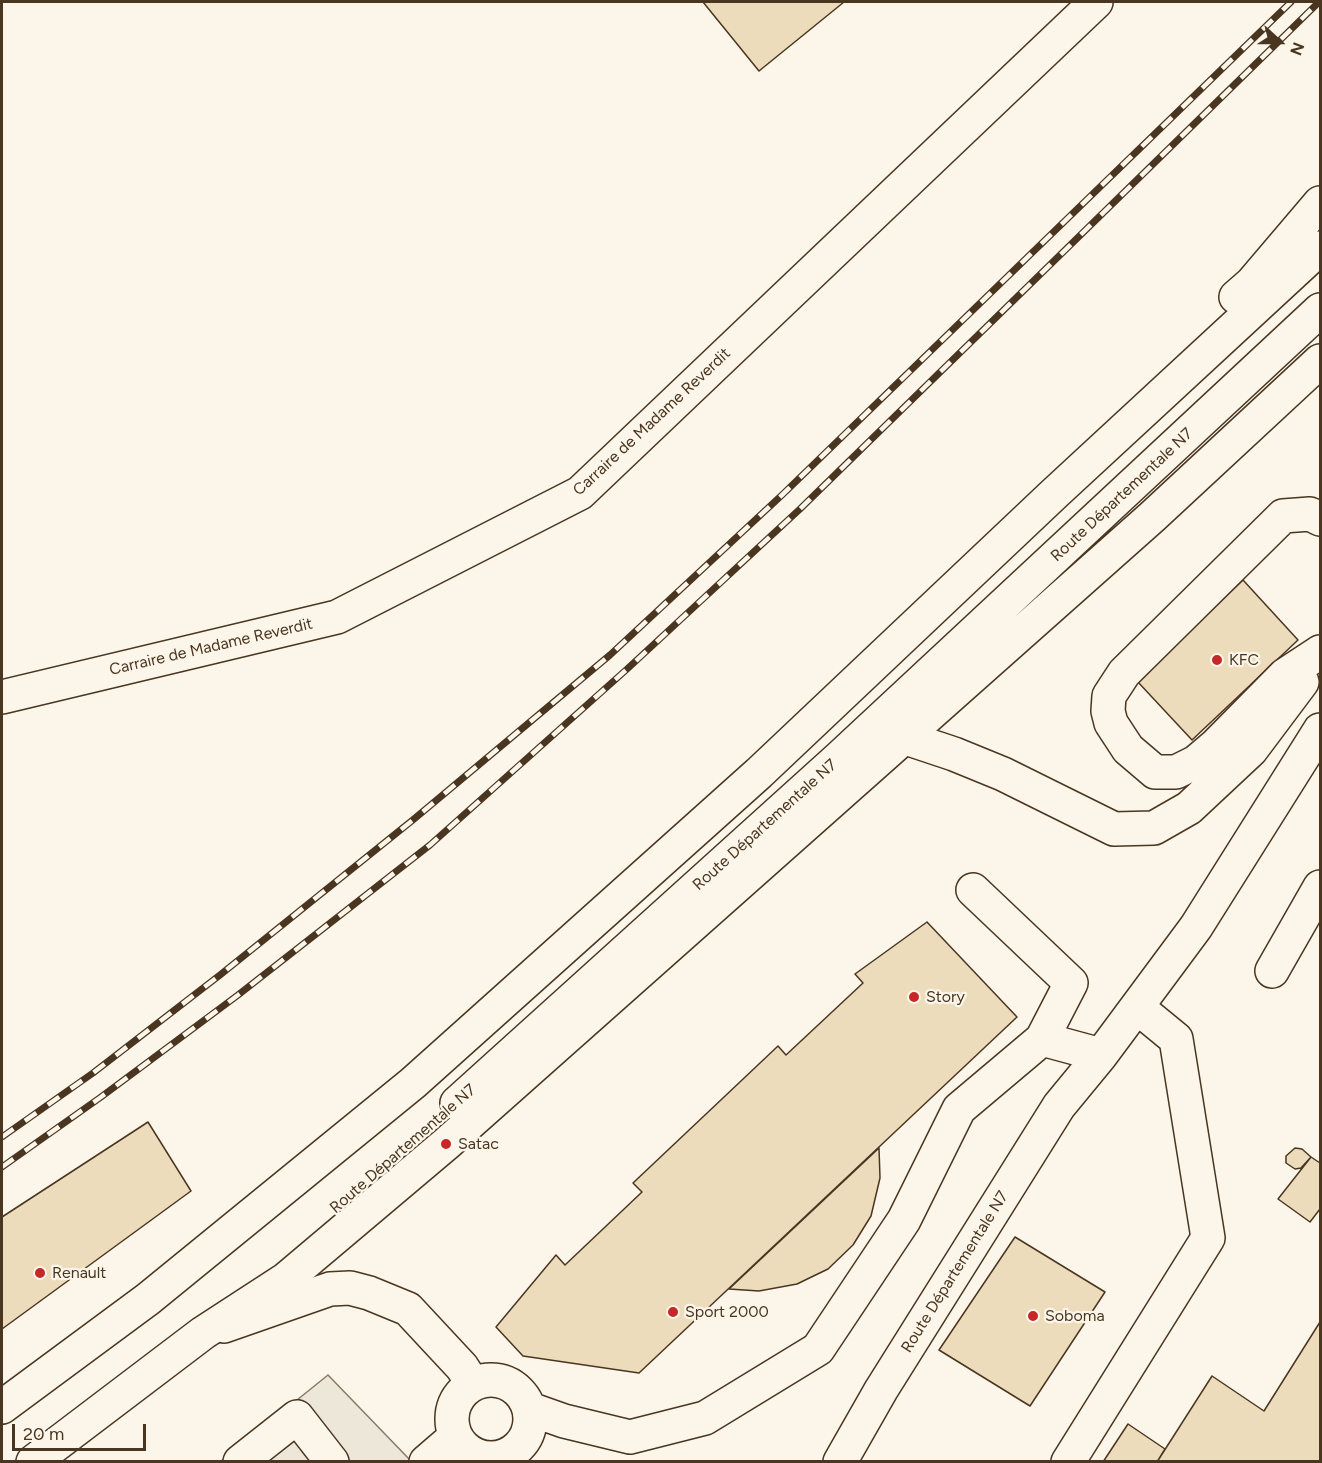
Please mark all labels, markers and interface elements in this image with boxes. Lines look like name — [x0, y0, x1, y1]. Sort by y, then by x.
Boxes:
north arrow — [1250, 12, 1310, 72]
text: N — [1286, 39, 1308, 58]
street label: Carraire de Madame Reverdit — [569, 344, 735, 500]
street label: Route Départementale N7 — [1047, 424, 1197, 566]
street label: Carraire de Madame Reverdit — [107, 614, 315, 680]
place label: KFC — [1229, 650, 1259, 670]
marker: KFC — [1210, 653, 1224, 667]
street label: Route Départementale N7 — [689, 755, 841, 895]
place label: Story — [926, 987, 965, 1007]
marker: Story — [907, 990, 921, 1004]
street label: Route Départementale N7 — [326, 1080, 480, 1218]
place label: Satac — [458, 1134, 499, 1154]
marker: Satac — [439, 1137, 453, 1151]
street label: Route Départementale N7 — [897, 1188, 1013, 1356]
place label: Renault — [52, 1263, 106, 1283]
marker: Renault — [33, 1266, 47, 1280]
place label: Sport 2000 — [685, 1302, 769, 1322]
marker: Sport 2000 — [666, 1305, 680, 1319]
place label: Soboma — [1045, 1306, 1105, 1326]
marker: Soboma — [1026, 1309, 1040, 1323]
scale bar — [15, 1412, 148, 1450]
text: 20 m — [23, 1423, 64, 1445]

